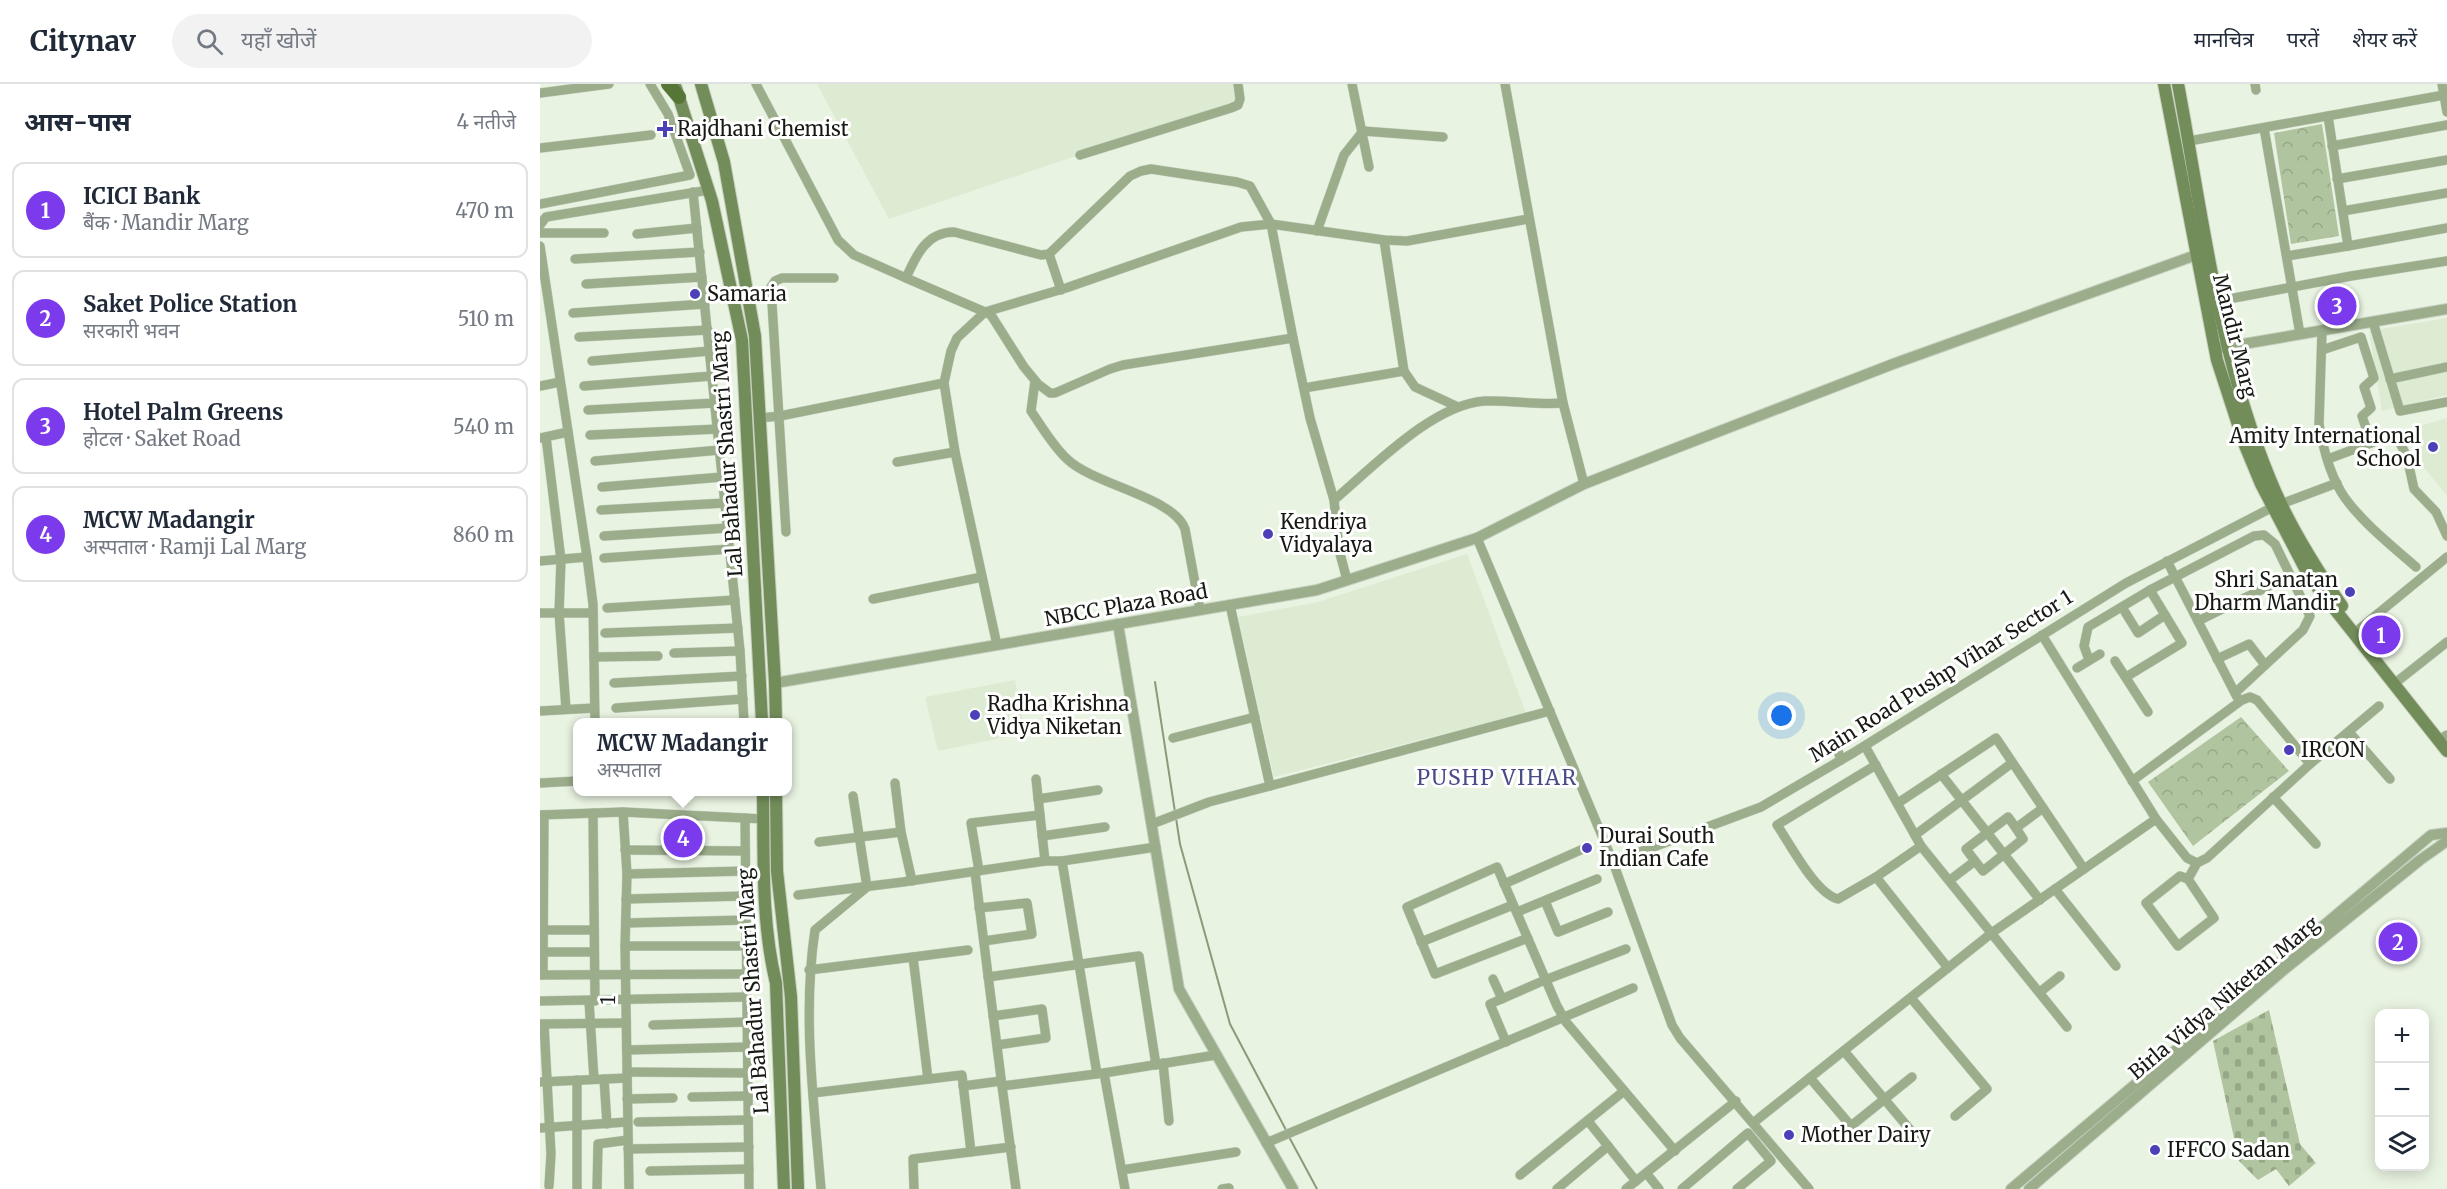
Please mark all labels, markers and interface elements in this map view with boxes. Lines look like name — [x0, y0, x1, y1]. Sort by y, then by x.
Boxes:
search box — [172, 14, 592, 68]
text: Citynav — [30, 23, 136, 59]
icon: search — [193, 25, 226, 58]
text: यहाँ खोजें — [241, 26, 316, 54]
text: मानचित्र — [2194, 26, 2254, 53]
text: परतें — [2287, 26, 2319, 53]
text: शेयर करें — [2352, 26, 2417, 53]
text: आस-पास — [24, 105, 131, 138]
text: 4 नतीजे — [456, 109, 516, 134]
place label: Rajdhani Chemist — [677, 116, 849, 141]
marker: Rajdhani Chemist — [658, 122, 672, 136]
text: ICICI Bank — [83, 182, 200, 210]
text: 1 — [41, 198, 50, 223]
text: 470 m — [455, 198, 514, 223]
text: बैंक · Mandir Marg — [83, 210, 249, 235]
street label: Mandir Marg — [2208, 271, 2263, 401]
place label: Samaria — [707, 281, 787, 306]
pin: 3 — [2318, 284, 2356, 328]
marker: Samaria — [688, 287, 702, 301]
text: Saket Police Station — [83, 290, 297, 318]
text: 2 — [40, 306, 51, 331]
text: 510 m — [458, 306, 514, 331]
text: सरकारी भवन — [83, 318, 180, 343]
street label: Lal Bahadur Shastri Marg — [705, 330, 748, 578]
text: Hotel Palm Greens — [83, 398, 283, 426]
text: 3 — [40, 414, 51, 439]
text: 540 m — [453, 414, 514, 439]
place label: Amity International School — [2228, 423, 2421, 471]
text: होटल · Saket Road — [83, 426, 241, 451]
marker: Amity International School — [2426, 440, 2440, 454]
text: MCW Madangir — [83, 506, 255, 534]
place label: Kendriya Vidyalaya — [1279, 509, 1373, 557]
text: 4 — [39, 522, 52, 547]
text: 860 m — [453, 522, 514, 547]
marker: Kendriya Vidyalaya — [1261, 527, 1275, 541]
text: अस्पताल · Ramji Lal Marg — [83, 534, 306, 559]
place label: Shri Sanatan Dharm Mandir — [2194, 567, 2338, 615]
street label: NBCC Plaza Road — [1042, 578, 1209, 631]
street label: Main Road Pushp Vihar Sector 1 — [1805, 584, 2077, 767]
marker: Shri Sanatan Dharm Mandir — [2343, 585, 2357, 599]
pin: 1 — [2362, 612, 2400, 658]
place label: Radha Krishna Vidya Niketan — [986, 691, 1129, 739]
your location — [1767, 701, 1796, 730]
marker: Radha Krishna Vidya Niketan — [968, 708, 982, 722]
popup — [573, 718, 792, 796]
text: MCW Madangir — [597, 729, 768, 757]
place label: IRCON — [2301, 737, 2365, 762]
marker: IRCON — [2282, 743, 2296, 757]
text: अस्पताल — [597, 757, 661, 782]
district label: PUSHP VIHAR — [1416, 764, 1578, 791]
pin: 4 — [664, 816, 702, 861]
place label: Durai South Indian Cafe — [1599, 823, 1715, 871]
marker: Durai South Indian Cafe — [1580, 841, 1594, 855]
street label: Lal Bahadur Shastri Marg — [731, 867, 774, 1115]
street label: Birla Vidya Niketan Marg — [2123, 911, 2324, 1085]
pin: 2 — [2378, 920, 2418, 964]
street label: 1 — [595, 995, 620, 1005]
map controls — [2375, 1009, 2429, 1171]
button: + — [2375, 1009, 2429, 1063]
button: − — [2375, 1063, 2429, 1117]
button: layers — [2375, 1117, 2429, 1171]
place label: Mother Dairy — [1801, 1122, 1931, 1147]
marker: Mother Dairy — [1782, 1128, 1796, 1142]
place label: IFFCO Sadan — [2167, 1137, 2290, 1162]
marker: IFFCO Sadan — [2148, 1143, 2162, 1157]

